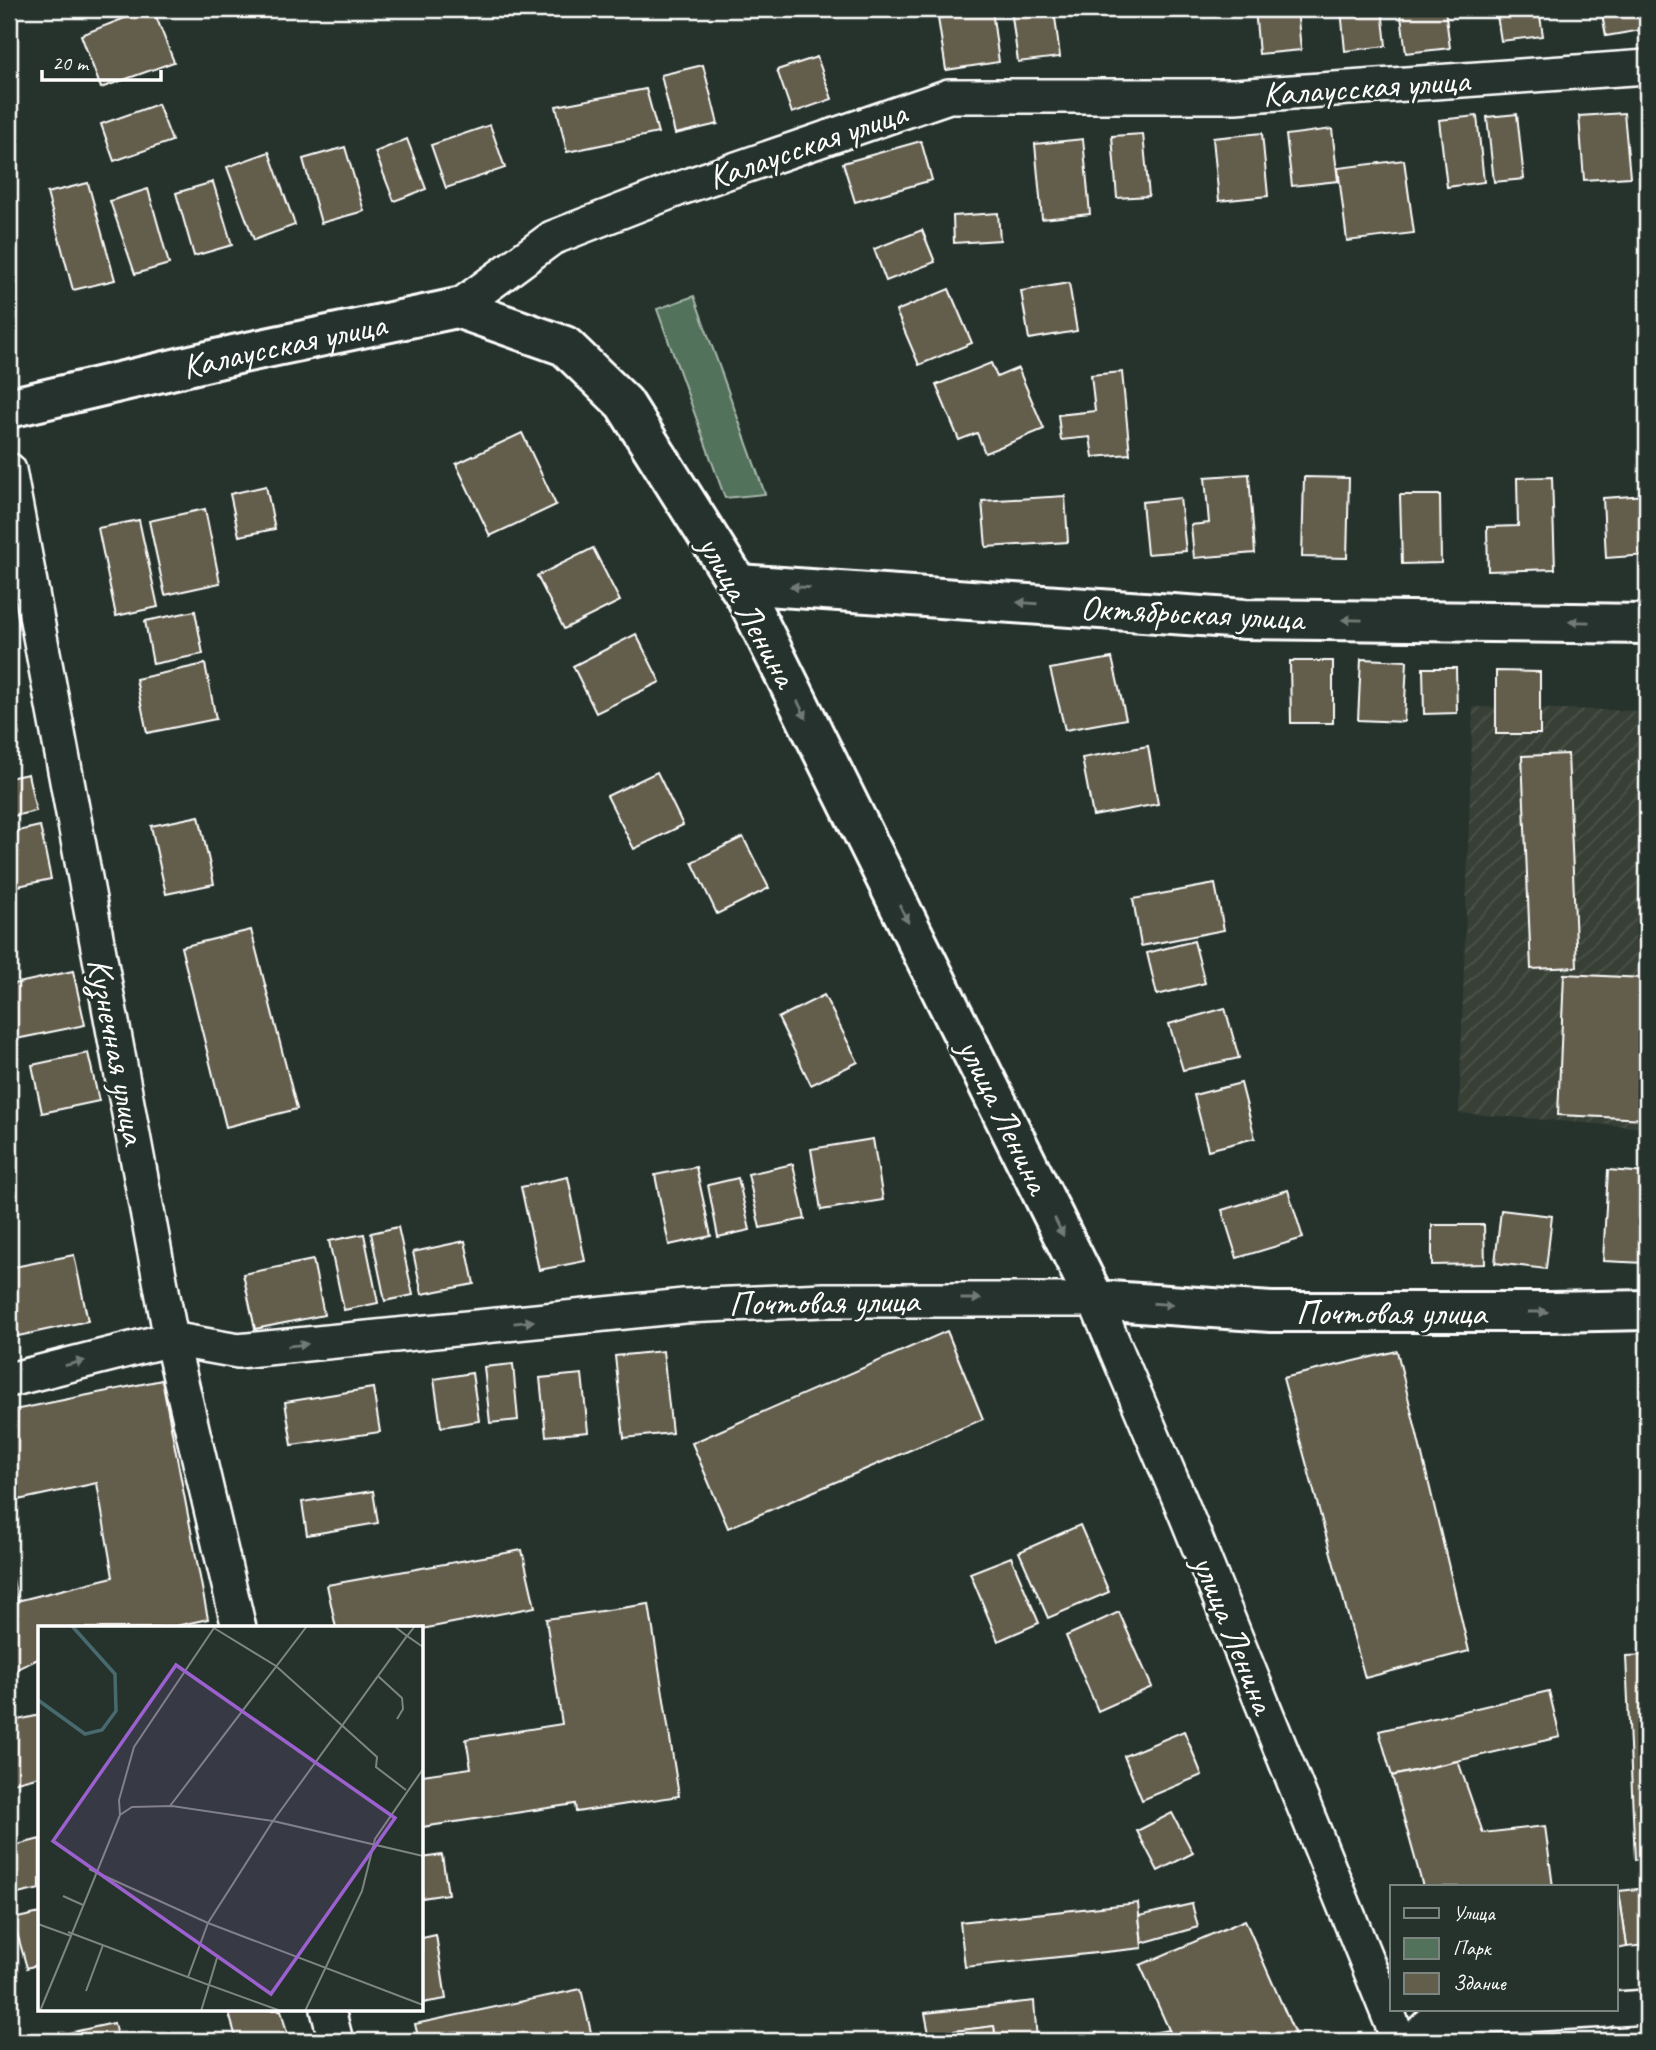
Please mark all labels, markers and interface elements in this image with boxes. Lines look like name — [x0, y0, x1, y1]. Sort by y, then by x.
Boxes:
scale bar — [42, 38, 161, 82]
text: 20 m — [52, 50, 90, 76]
street label: Калаусская улица — [1261, 57, 1473, 117]
street label: Калаусская улица — [702, 89, 914, 200]
street label: Калаусская улица — [178, 301, 392, 389]
street label: улица Ленина — [687, 526, 809, 697]
one-way arrow — [788, 581, 810, 592]
street label: Октябрьская улица — [1079, 585, 1307, 641]
one-way arrow — [1015, 597, 1037, 608]
one-way arrow — [1340, 614, 1362, 626]
one-way arrow — [1568, 616, 1590, 628]
one-way arrow — [797, 700, 808, 720]
one-way arrow — [898, 904, 909, 924]
street label: Кузнечная улица — [77, 954, 158, 1151]
street label: улица Ленина — [946, 1030, 1062, 1203]
one-way arrow — [1054, 1217, 1065, 1237]
street label: Почтовая улица — [728, 1278, 922, 1326]
street label: Почтовая улица — [1296, 1290, 1489, 1335]
one-way arrow — [961, 1294, 983, 1305]
one-way arrow — [1153, 1299, 1175, 1310]
one-way arrow — [1527, 1306, 1549, 1318]
one-way arrow — [514, 1316, 536, 1327]
one-way arrow — [287, 1339, 309, 1350]
one-way arrow — [64, 1357, 86, 1368]
street label: улица Ленина — [1181, 1547, 1287, 1722]
inset map — [38, 1626, 424, 2011]
legend — [1390, 1885, 1618, 2011]
text: Улица — [1453, 1900, 1496, 1926]
text: Парк — [1453, 1935, 1493, 1961]
text: Здание — [1453, 1970, 1507, 1996]

